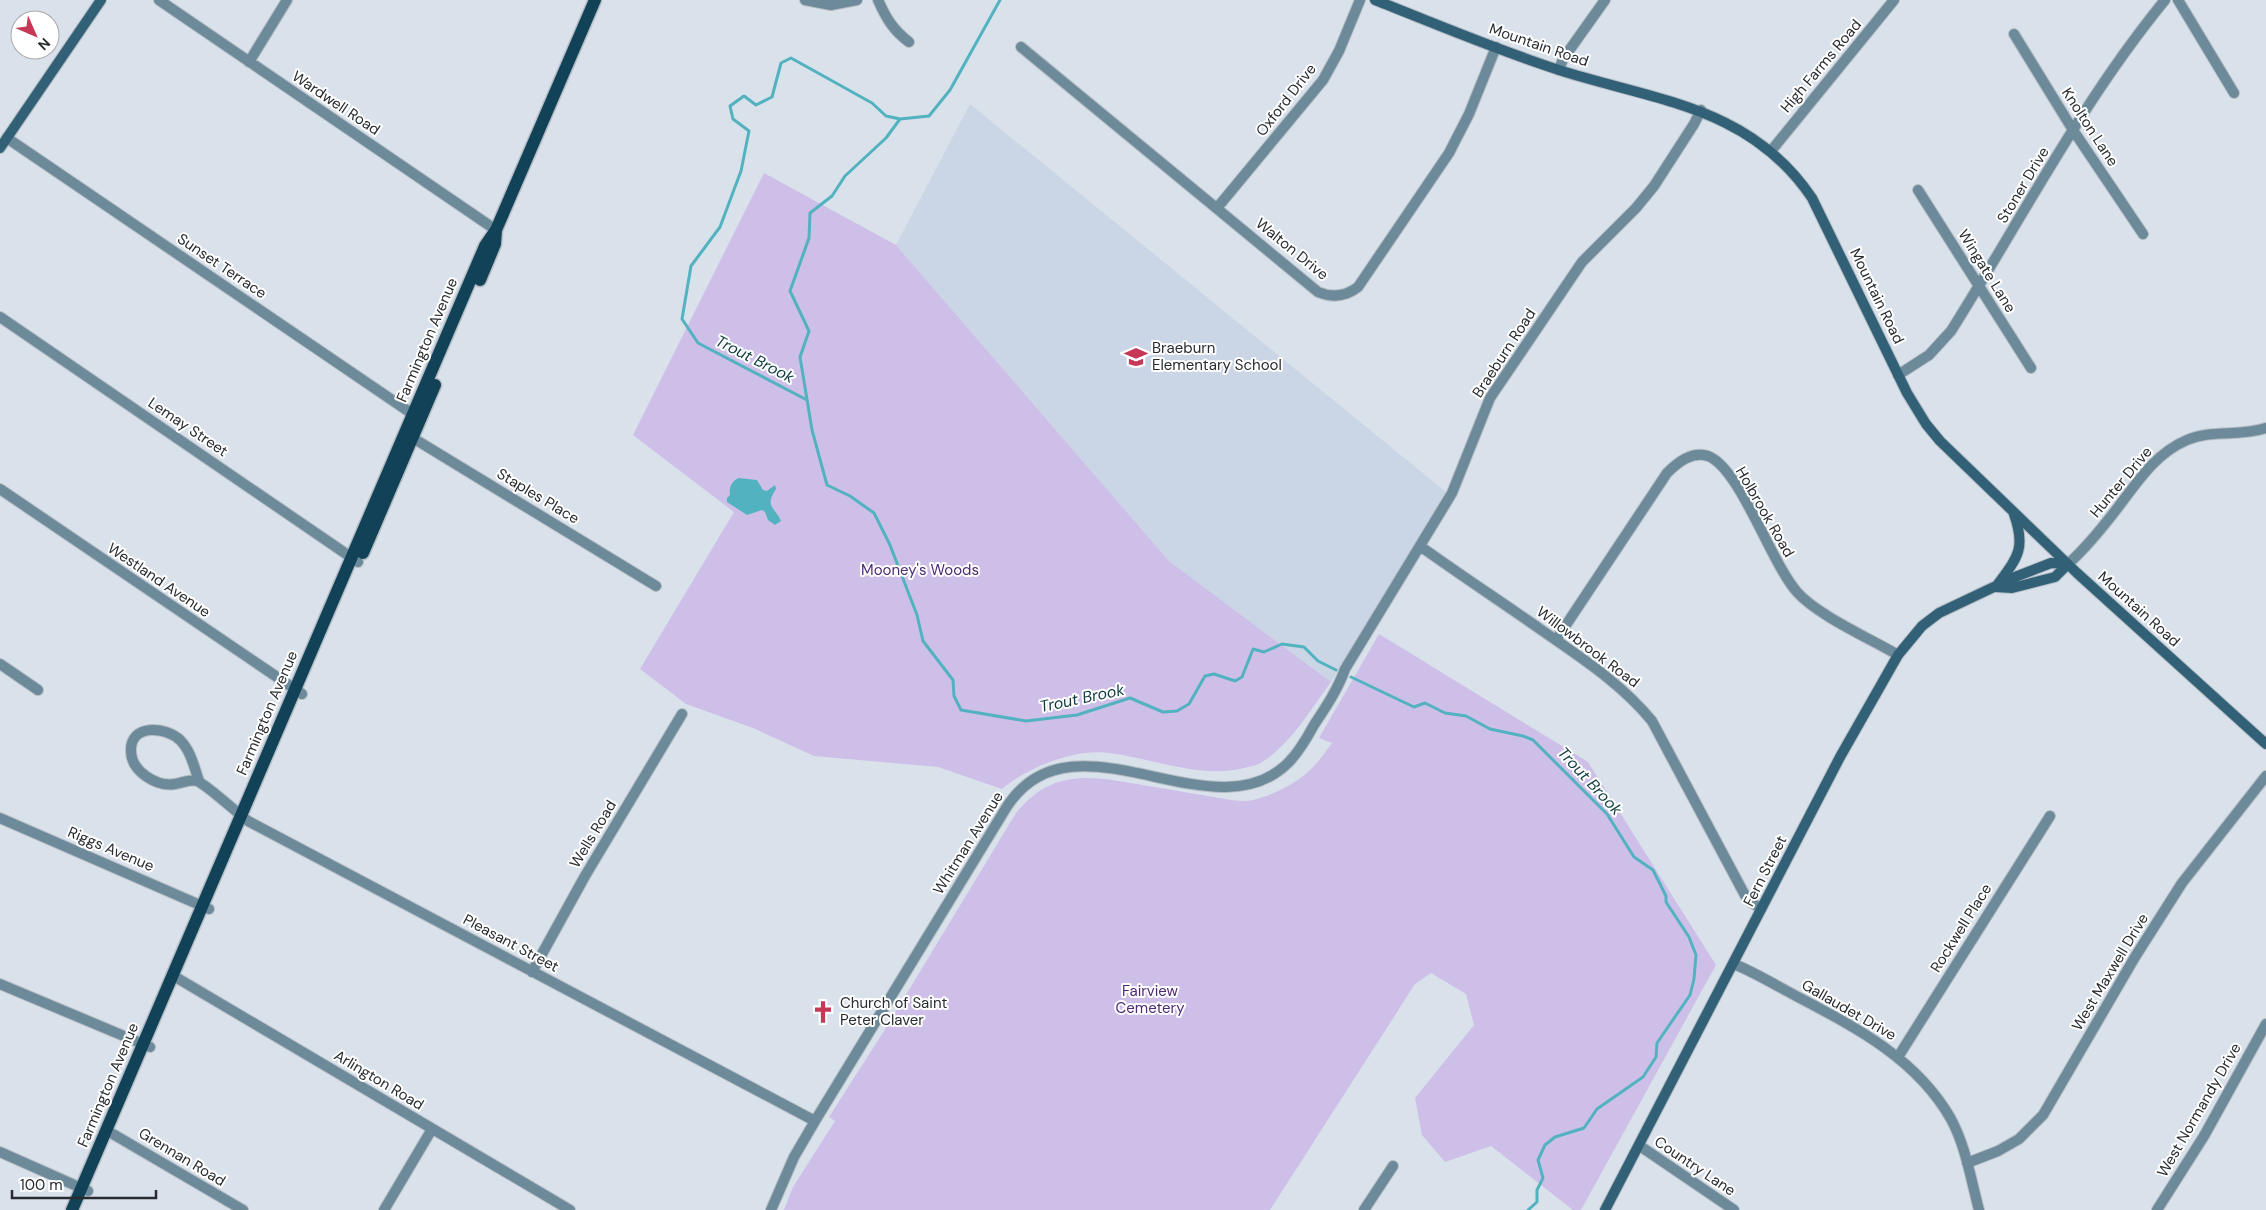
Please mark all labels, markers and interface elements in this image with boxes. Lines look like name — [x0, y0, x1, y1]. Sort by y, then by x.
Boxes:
north arrow — [10, 10, 60, 60]
street label: High Farms Road — [1776, 15, 1866, 117]
street label: Mountain Road — [1487, 19, 1591, 71]
text: N — [34, 34, 54, 54]
street label: Oxford Drive — [1251, 60, 1321, 140]
street label: Wardwell Road — [288, 66, 384, 140]
street label: Knolton Lane — [2057, 84, 2123, 170]
street label: Stoner Drive — [1992, 143, 2054, 227]
street label: Walton Drive — [1252, 214, 1332, 284]
street label: Wingate Lane — [1953, 226, 2021, 316]
street label: Sunset Terrace — [173, 229, 271, 303]
street label: Mountain Road — [1845, 245, 1909, 347]
street label: Farmington Avenue — [392, 275, 462, 405]
street label: Braeburn Road — [1468, 305, 1540, 401]
water label: Trout Brook — [712, 330, 799, 388]
place label: Braeburn Elementary School — [1152, 338, 1282, 375]
school or university icon: Braeburn Elementary School — [1123, 344, 1149, 370]
street label: Lemay Street — [144, 393, 232, 461]
street label: Hunter Drive — [2085, 442, 2157, 522]
street label: Holbrook Road — [1731, 463, 1799, 561]
street label: Staples Place — [493, 464, 583, 528]
street label: Westland Avenue — [104, 538, 214, 622]
park label: Mooney's Woods — [861, 560, 979, 580]
street label: Mountain Road — [2094, 567, 2184, 651]
street label: Willowbrook Road — [1533, 602, 1643, 692]
street label: Farmington Avenue — [232, 648, 302, 778]
water label: Trout Brook — [1038, 679, 1127, 717]
water label: Trout Brook — [1553, 742, 1628, 820]
street label: Whitman Avenue — [928, 788, 1008, 898]
street label: Wells Road — [565, 797, 621, 871]
street label: Riggs Avenue — [65, 822, 157, 876]
street label: Fern Street — [1739, 832, 1791, 910]
street label: Rockwell Place — [1926, 880, 1996, 976]
street label: Pleasant Street — [460, 909, 562, 977]
street label: West Maxwell Drive — [2067, 910, 2153, 1034]
street label: Gallaudet Drive — [1798, 975, 1900, 1045]
park label: Fairview Cemetery — [1116, 981, 1185, 1018]
place label: Church of Saint Peter Claver — [840, 993, 947, 1030]
church icon: Church of Saint Peter Claver — [810, 999, 836, 1025]
street label: Farmington Avenue — [73, 1020, 143, 1150]
street label: West Normandy Drive — [2152, 1039, 2246, 1181]
street label: Arlington Road — [330, 1045, 428, 1115]
street label: Grennan Road — [135, 1123, 229, 1191]
street label: Country Lane — [1651, 1131, 1739, 1201]
scale bar — [12, 1168, 156, 1200]
text: 100 m — [20, 1175, 63, 1195]

